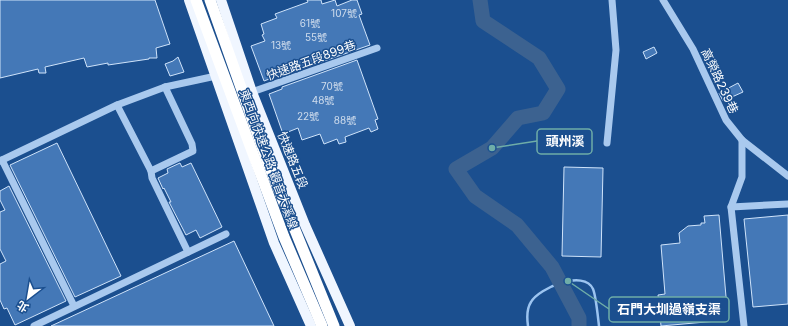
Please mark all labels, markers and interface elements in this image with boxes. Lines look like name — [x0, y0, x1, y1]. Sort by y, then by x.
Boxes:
house number: 107號 — [331, 7, 357, 19]
house number: 61號 — [300, 17, 320, 29]
house number: 55號 — [305, 31, 327, 43]
street label: 快速路五段899巷 — [264, 37, 358, 83]
house number: 13號 — [271, 39, 291, 51]
street label: 高榮路239巷 — [698, 46, 742, 116]
house number: 70號 — [321, 80, 343, 92]
street label: 東西向快速公路 觀音大溪線 — [237, 87, 301, 231]
house number: 48號 — [312, 94, 334, 106]
house number: 22號 — [297, 110, 319, 122]
house number: 88號 — [334, 114, 356, 126]
street label: 快速路五段 — [275, 129, 311, 191]
callout: 頭州溪 — [537, 129, 592, 154]
text: 頭州溪 — [545, 133, 585, 149]
north arrow — [8, 278, 48, 318]
callout: 石門大圳過嶺支渠 — [609, 297, 729, 322]
text: 北 — [15, 298, 31, 315]
text: 石門大圳過嶺支渠 — [617, 301, 721, 317]

